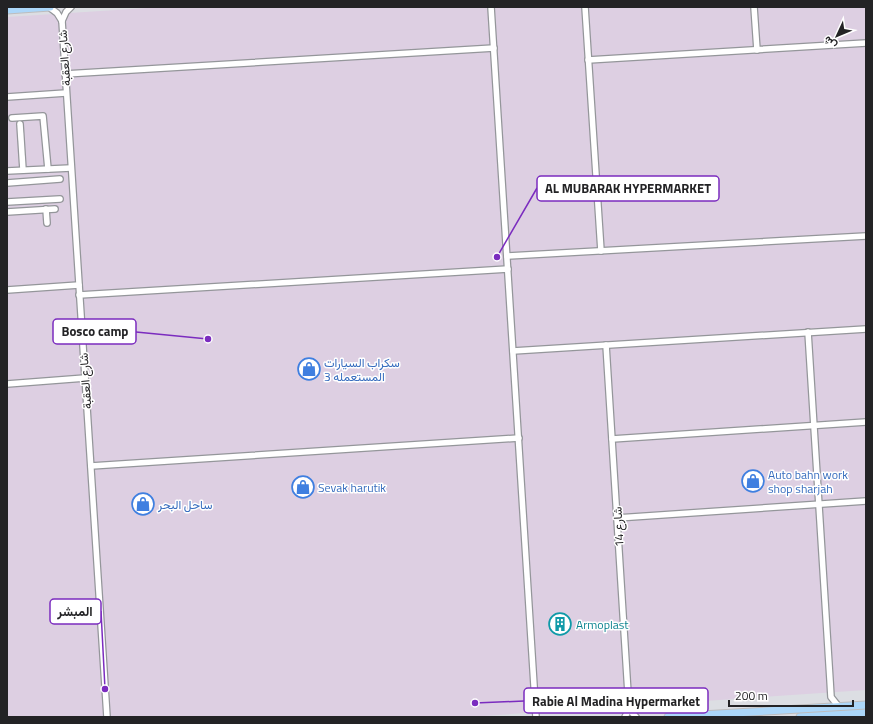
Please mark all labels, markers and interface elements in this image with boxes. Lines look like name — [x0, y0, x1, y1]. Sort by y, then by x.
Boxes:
north arrow — [817, 16, 857, 56]
street label: شارع العقبة — [53, 29, 75, 87]
text: ش — [819, 33, 840, 53]
callout: AL MUBARAK HYPERMARKET — [537, 176, 719, 201]
text: AL MUBARAK HYPERMARKET — [545, 178, 711, 198]
callout: Bosco camp — [53, 319, 136, 344]
text: Bosco camp — [62, 321, 128, 341]
street label: شارع العقبة — [74, 352, 96, 410]
place label: سكراب السيارات المستعمله 3 — [324, 353, 400, 386]
shop icon: سكراب السيارات المستعمله 3 — [296, 356, 322, 382]
place label: Auto bahn work shop sharjah — [768, 465, 848, 498]
shop icon: Auto bahn work shop sharjah — [740, 468, 766, 494]
shop icon: Sevak harutik — [290, 474, 316, 500]
place label: Sevak harutik — [318, 478, 386, 497]
shop icon: ساحل البحر — [130, 491, 156, 517]
place label: ساحل البحر — [157, 495, 213, 514]
street label: شارع 14 — [607, 506, 629, 548]
callout: المبشر — [50, 599, 101, 624]
text: المبشر — [56, 601, 93, 621]
building icon: Armoplast — [547, 611, 573, 637]
place label: Armoplast — [576, 615, 629, 634]
scale bar — [729, 682, 853, 708]
text: 200 m — [735, 686, 768, 705]
callout: Rabie Al Madina Hypermarket — [524, 688, 708, 713]
text: Rabie Al Madina Hypermarket — [532, 691, 700, 711]

